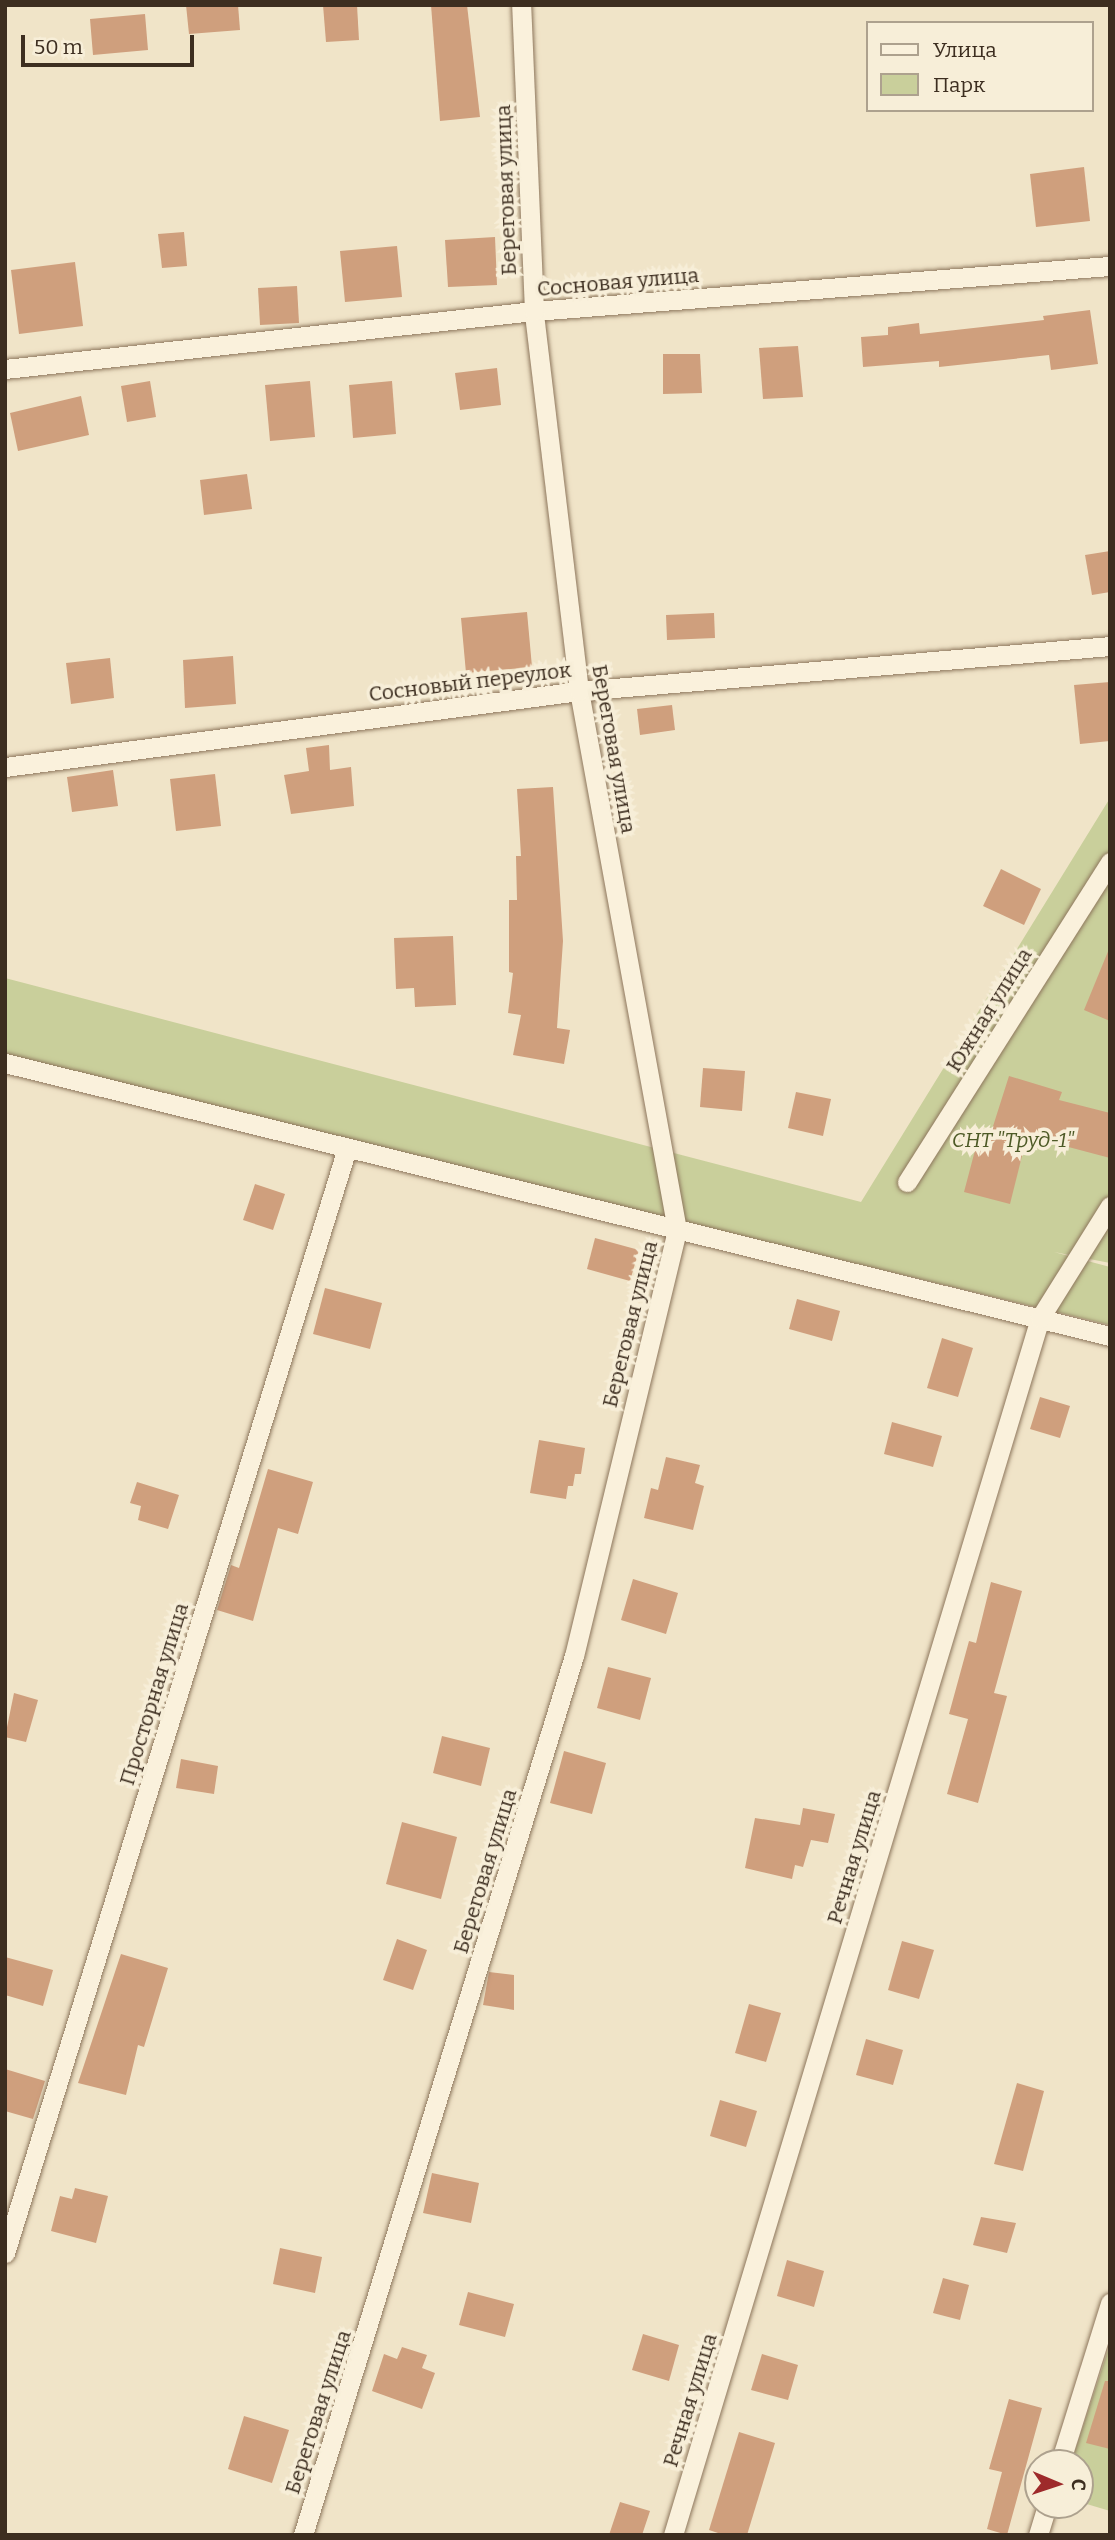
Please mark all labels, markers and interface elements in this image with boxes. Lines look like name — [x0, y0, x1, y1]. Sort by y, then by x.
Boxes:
scale bar — [24, 21, 198, 65]
legend — [866, 21, 1094, 112]
text: 50 m — [34, 34, 83, 60]
text: Улица — [933, 37, 997, 63]
text: Парк — [933, 72, 985, 98]
street label: Береговая улица — [490, 104, 522, 276]
street label: Сосновая улица — [536, 262, 700, 302]
street label: Сосновый переулок — [367, 657, 573, 707]
street label: Береговая улица — [587, 663, 641, 835]
street label: Южная улица — [941, 943, 1037, 1077]
park label: СНТ "Труд-1" — [952, 1127, 1074, 1153]
street label: Береговая улица — [597, 1238, 663, 1410]
street label: Просторная улица — [114, 1600, 194, 1788]
street label: Береговая улица — [448, 1786, 522, 1956]
street label: Речная улица — [822, 1787, 886, 1927]
street label: Береговая улица — [280, 2327, 356, 2497]
street label: Речная улица — [658, 2330, 722, 2470]
north arrow — [1024, 2449, 1094, 2519]
text: С — [1067, 2478, 1090, 2491]

